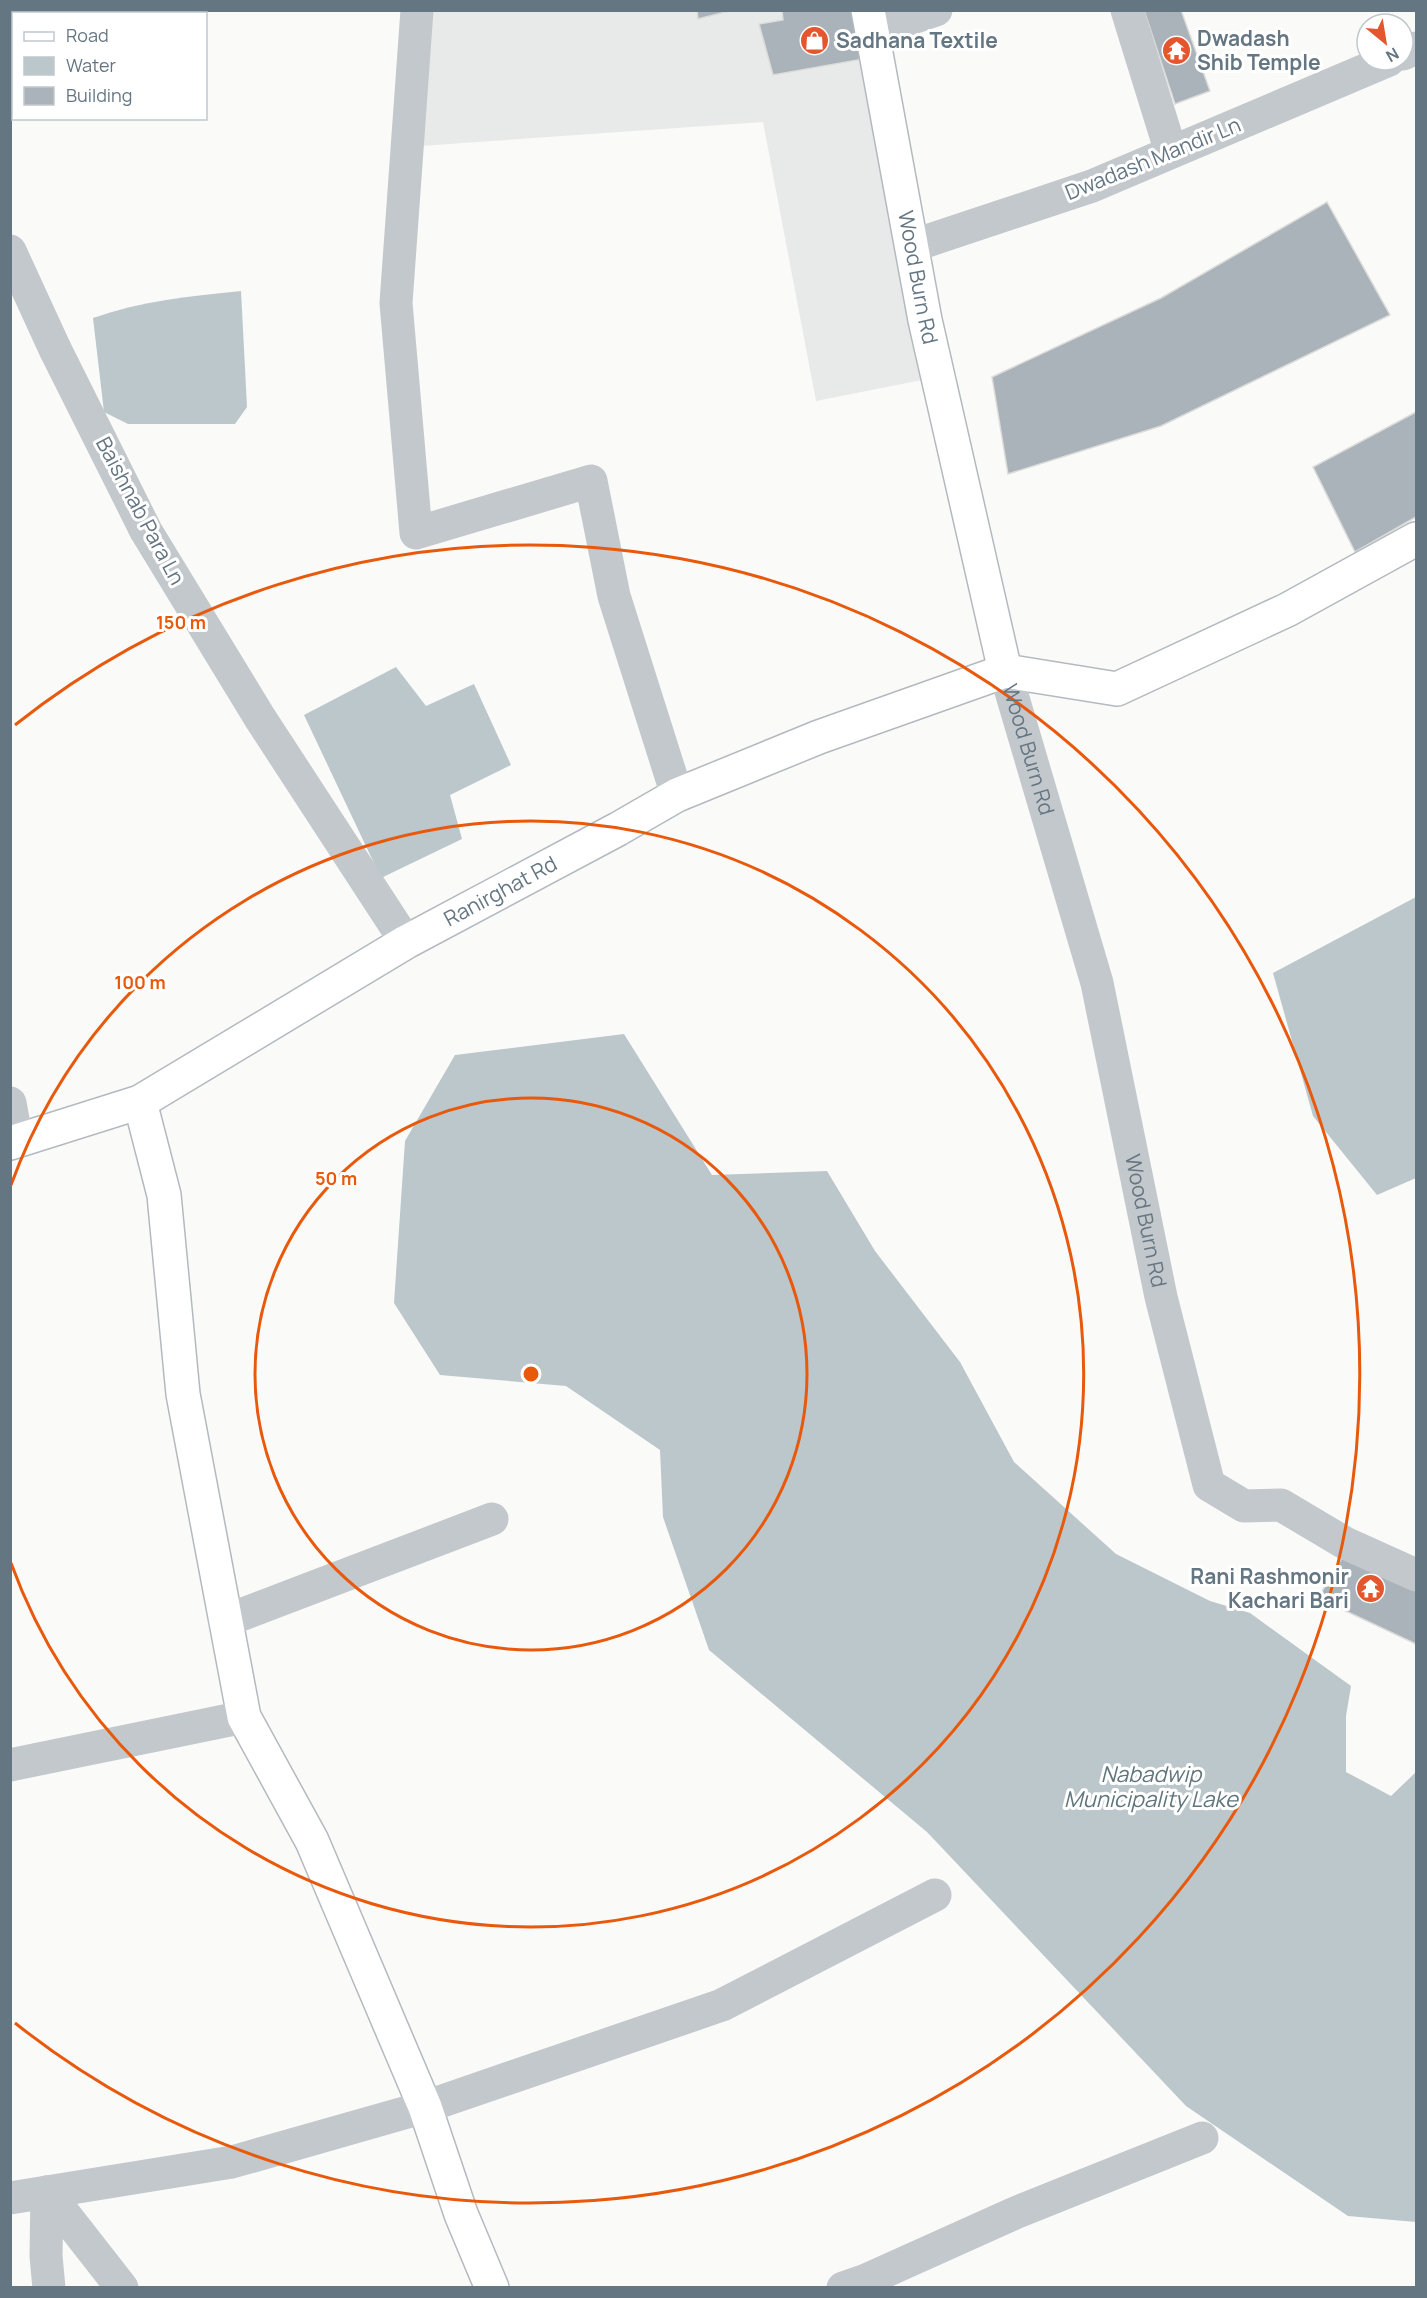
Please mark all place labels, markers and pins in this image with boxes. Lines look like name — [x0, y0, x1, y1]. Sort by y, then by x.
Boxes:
place label: Dwadash Shib Temple — [1197, 24, 1321, 76]
shop icon: Sadhana Textile — [799, 25, 831, 57]
place label: Sadhana Textile — [836, 26, 998, 54]
temple icon: Dwadash Shib Temple — [1160, 35, 1192, 67]
centre of rings — [521, 1364, 541, 1384]
place label: Rani Rashmonir Kachari Bari — [1190, 1562, 1349, 1614]
temple icon: Rani Rashmonir Kachari Bari — [1354, 1573, 1386, 1605]

